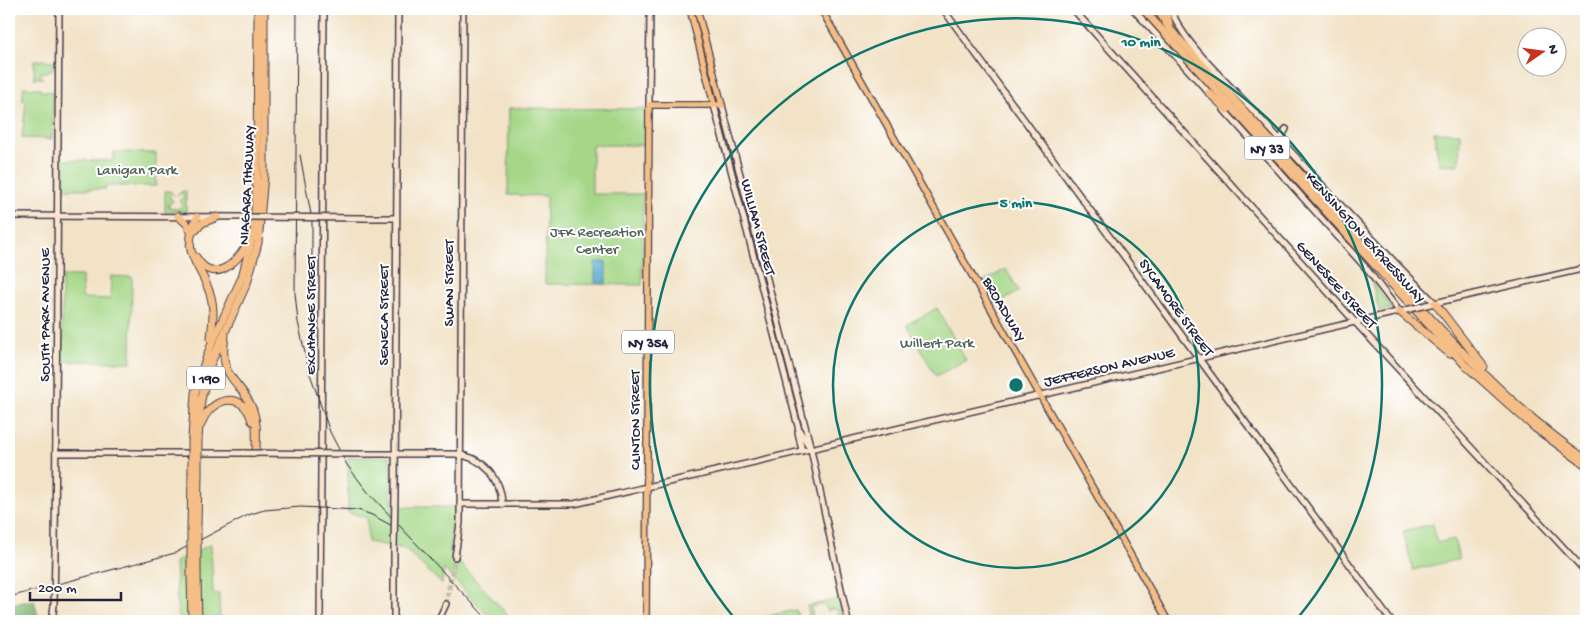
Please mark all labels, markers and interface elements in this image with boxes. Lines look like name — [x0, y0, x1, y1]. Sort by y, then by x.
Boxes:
north arrow — [1518, 28, 1568, 78]
text: 10 min — [1120, 34, 1161, 52]
text: N — [1543, 43, 1562, 56]
street label: NIAGARA THRUWAY — [236, 125, 260, 246]
road number: NY 33 — [1244, 136, 1290, 160]
park label: Lanigan Park — [97, 162, 178, 180]
street label: KENSINGTON EXPRESSWAY — [1301, 169, 1428, 308]
street label: WILLIAM STREET — [736, 177, 779, 279]
text: 5 min — [1000, 195, 1033, 213]
park label: JFK Recreation Center — [550, 224, 644, 259]
street label: SWAN STREET — [441, 238, 459, 326]
street label: GENESEE STREET — [1291, 238, 1381, 334]
street label: SOUTH PARK AVENUE — [37, 248, 55, 382]
street label: EXCHANGE STREET — [303, 254, 321, 375]
street label: SYCAMORE STREET — [1134, 256, 1218, 361]
street label: SENECA STREET — [376, 263, 394, 366]
street label: BROADWAY — [977, 274, 1029, 346]
road number: NY 354 — [622, 331, 674, 354]
park label: Willert Park — [900, 335, 975, 353]
street label: JEFFERSON AVENUE — [1042, 344, 1177, 392]
road number: I 190 — [187, 366, 225, 389]
street label: CLINTON STREET — [627, 369, 645, 470]
centre of rings — [1007, 376, 1025, 394]
scale bar — [30, 570, 121, 602]
text: 200 m — [38, 580, 77, 598]

